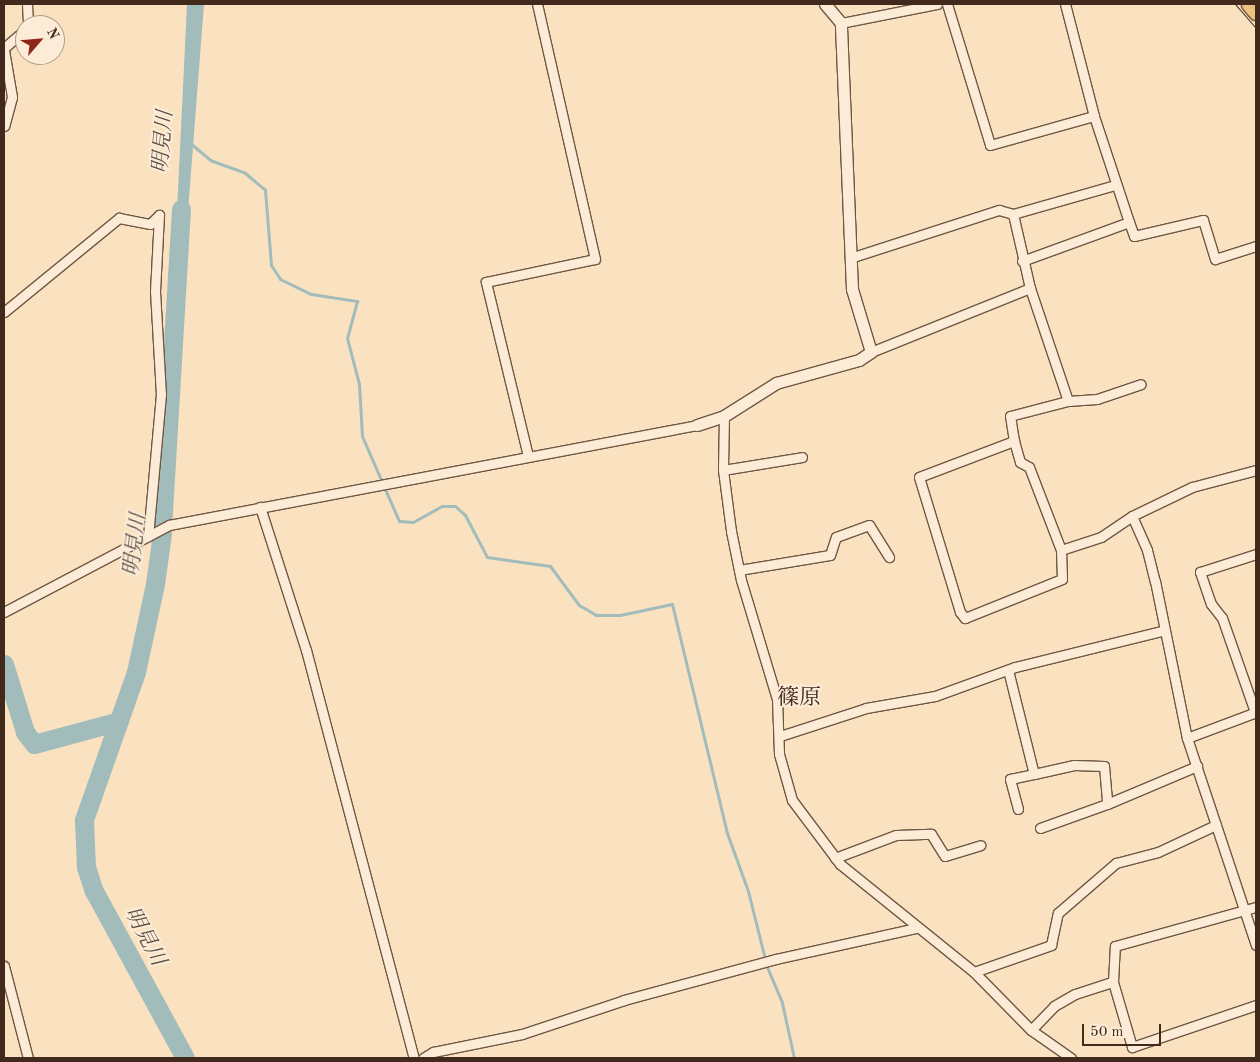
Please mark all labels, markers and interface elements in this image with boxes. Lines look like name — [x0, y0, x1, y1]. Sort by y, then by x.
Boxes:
north arrow — [15, 15, 65, 65]
text: N — [44, 26, 61, 42]
water label: 明見川 — [149, 110, 179, 174]
water label: 明見川 — [120, 512, 152, 578]
district label: 篠原 — [777, 686, 821, 712]
water label: 明見川 — [118, 903, 170, 971]
scale bar — [1085, 1014, 1164, 1046]
text: 50 m — [1090, 1025, 1124, 1040]

